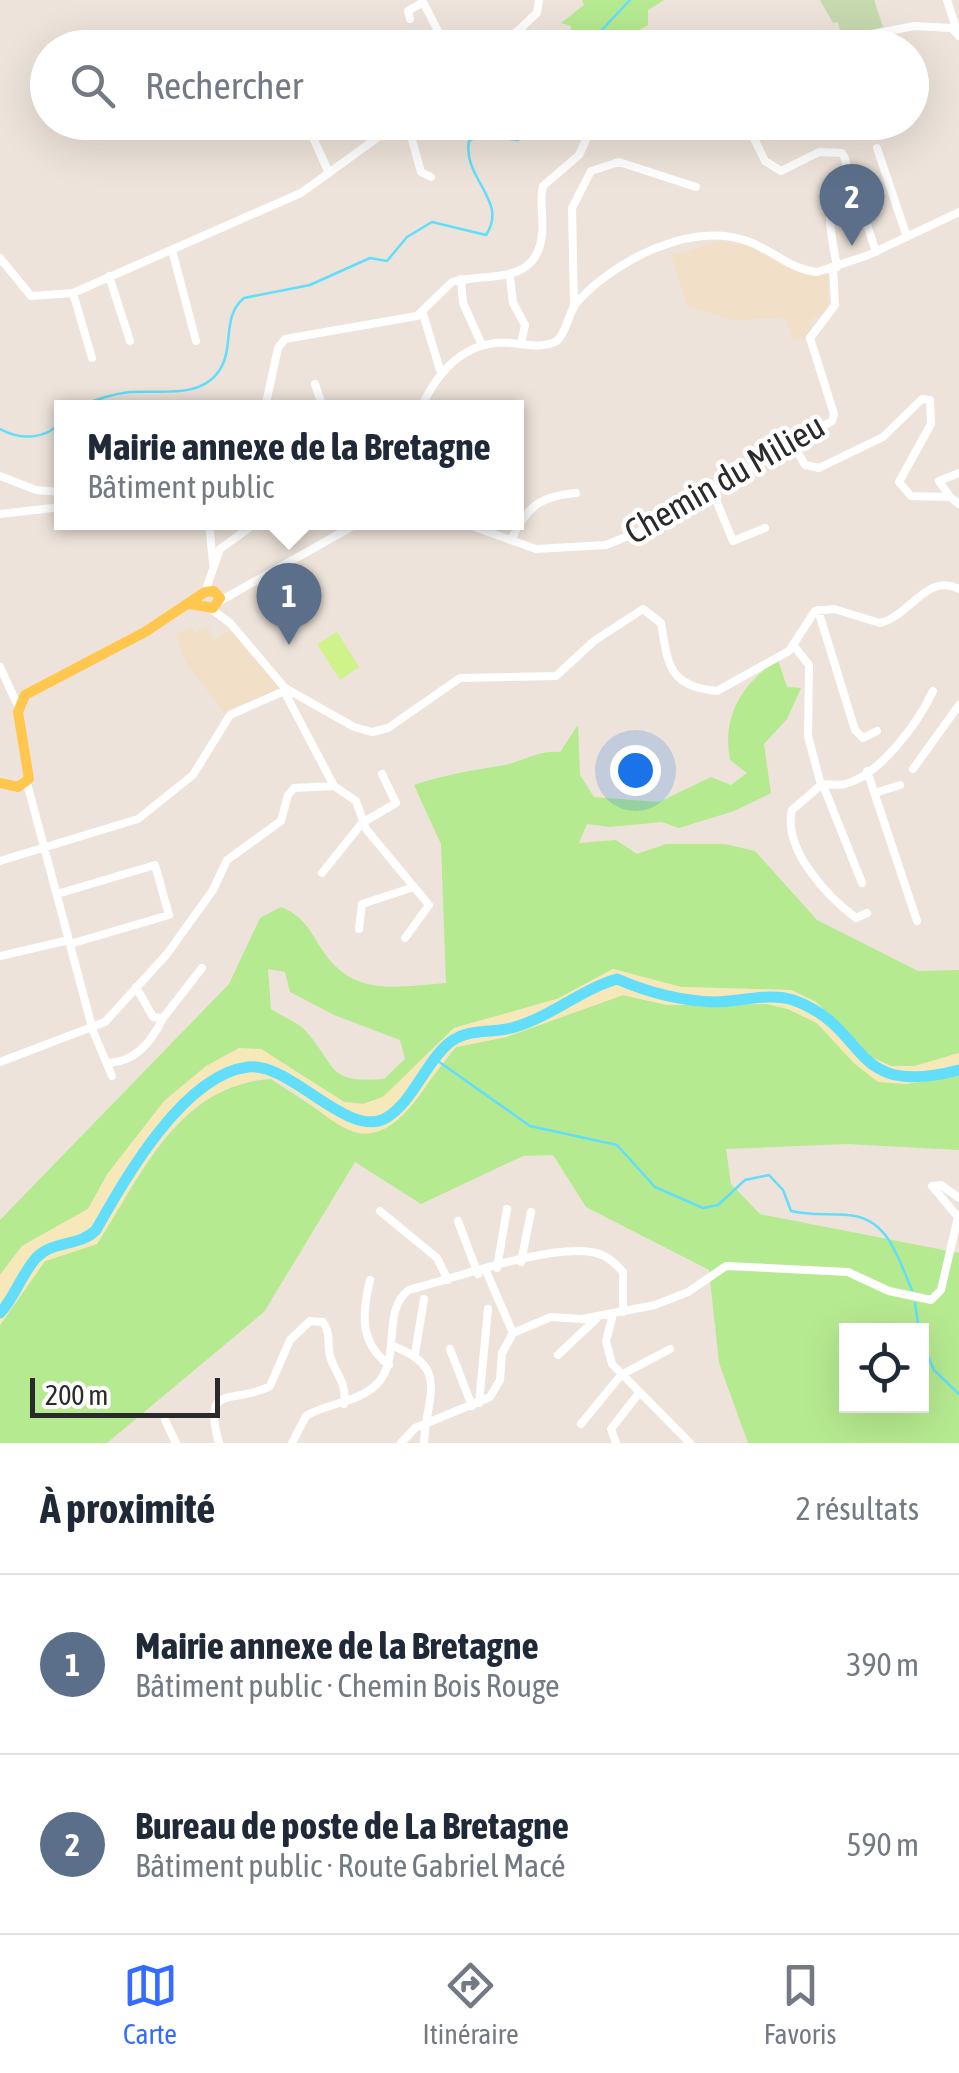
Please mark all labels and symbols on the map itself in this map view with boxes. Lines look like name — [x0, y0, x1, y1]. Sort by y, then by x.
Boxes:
pin: 2 — [820, 164, 884, 246]
street label: Chemin du Milieu — [617, 405, 831, 551]
pin: 1 — [256, 562, 322, 645]
your location — [610, 745, 661, 796]
scale bar — [30, 1373, 220, 1418]

